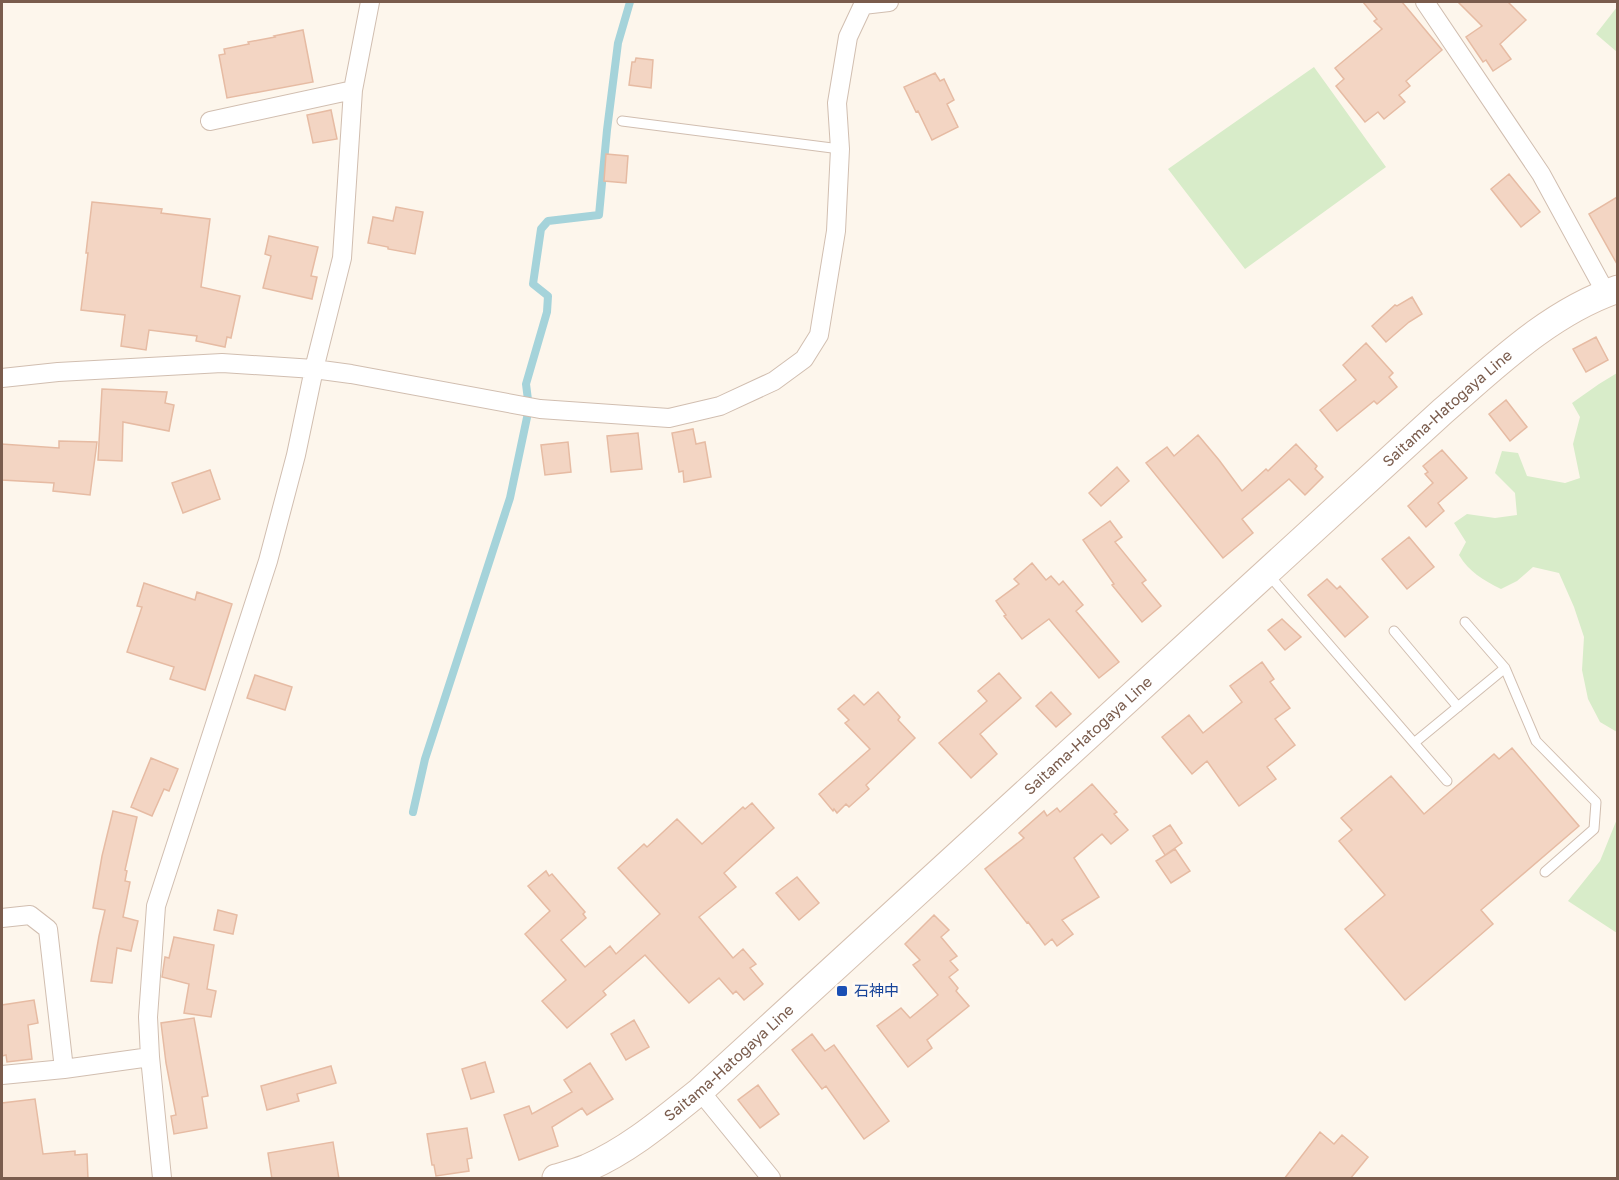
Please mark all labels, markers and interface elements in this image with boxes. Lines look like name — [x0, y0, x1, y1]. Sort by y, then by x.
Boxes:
street label: Saitama-Hatogaya Line — [1378, 345, 1515, 470]
street label: Saitama-Hatogaya Line — [1020, 672, 1155, 798]
place label: 石神中 — [854, 981, 899, 999]
marker: 石神中 — [835, 984, 849, 998]
street label: Saitama-Hatogaya Line — [660, 1000, 797, 1124]

